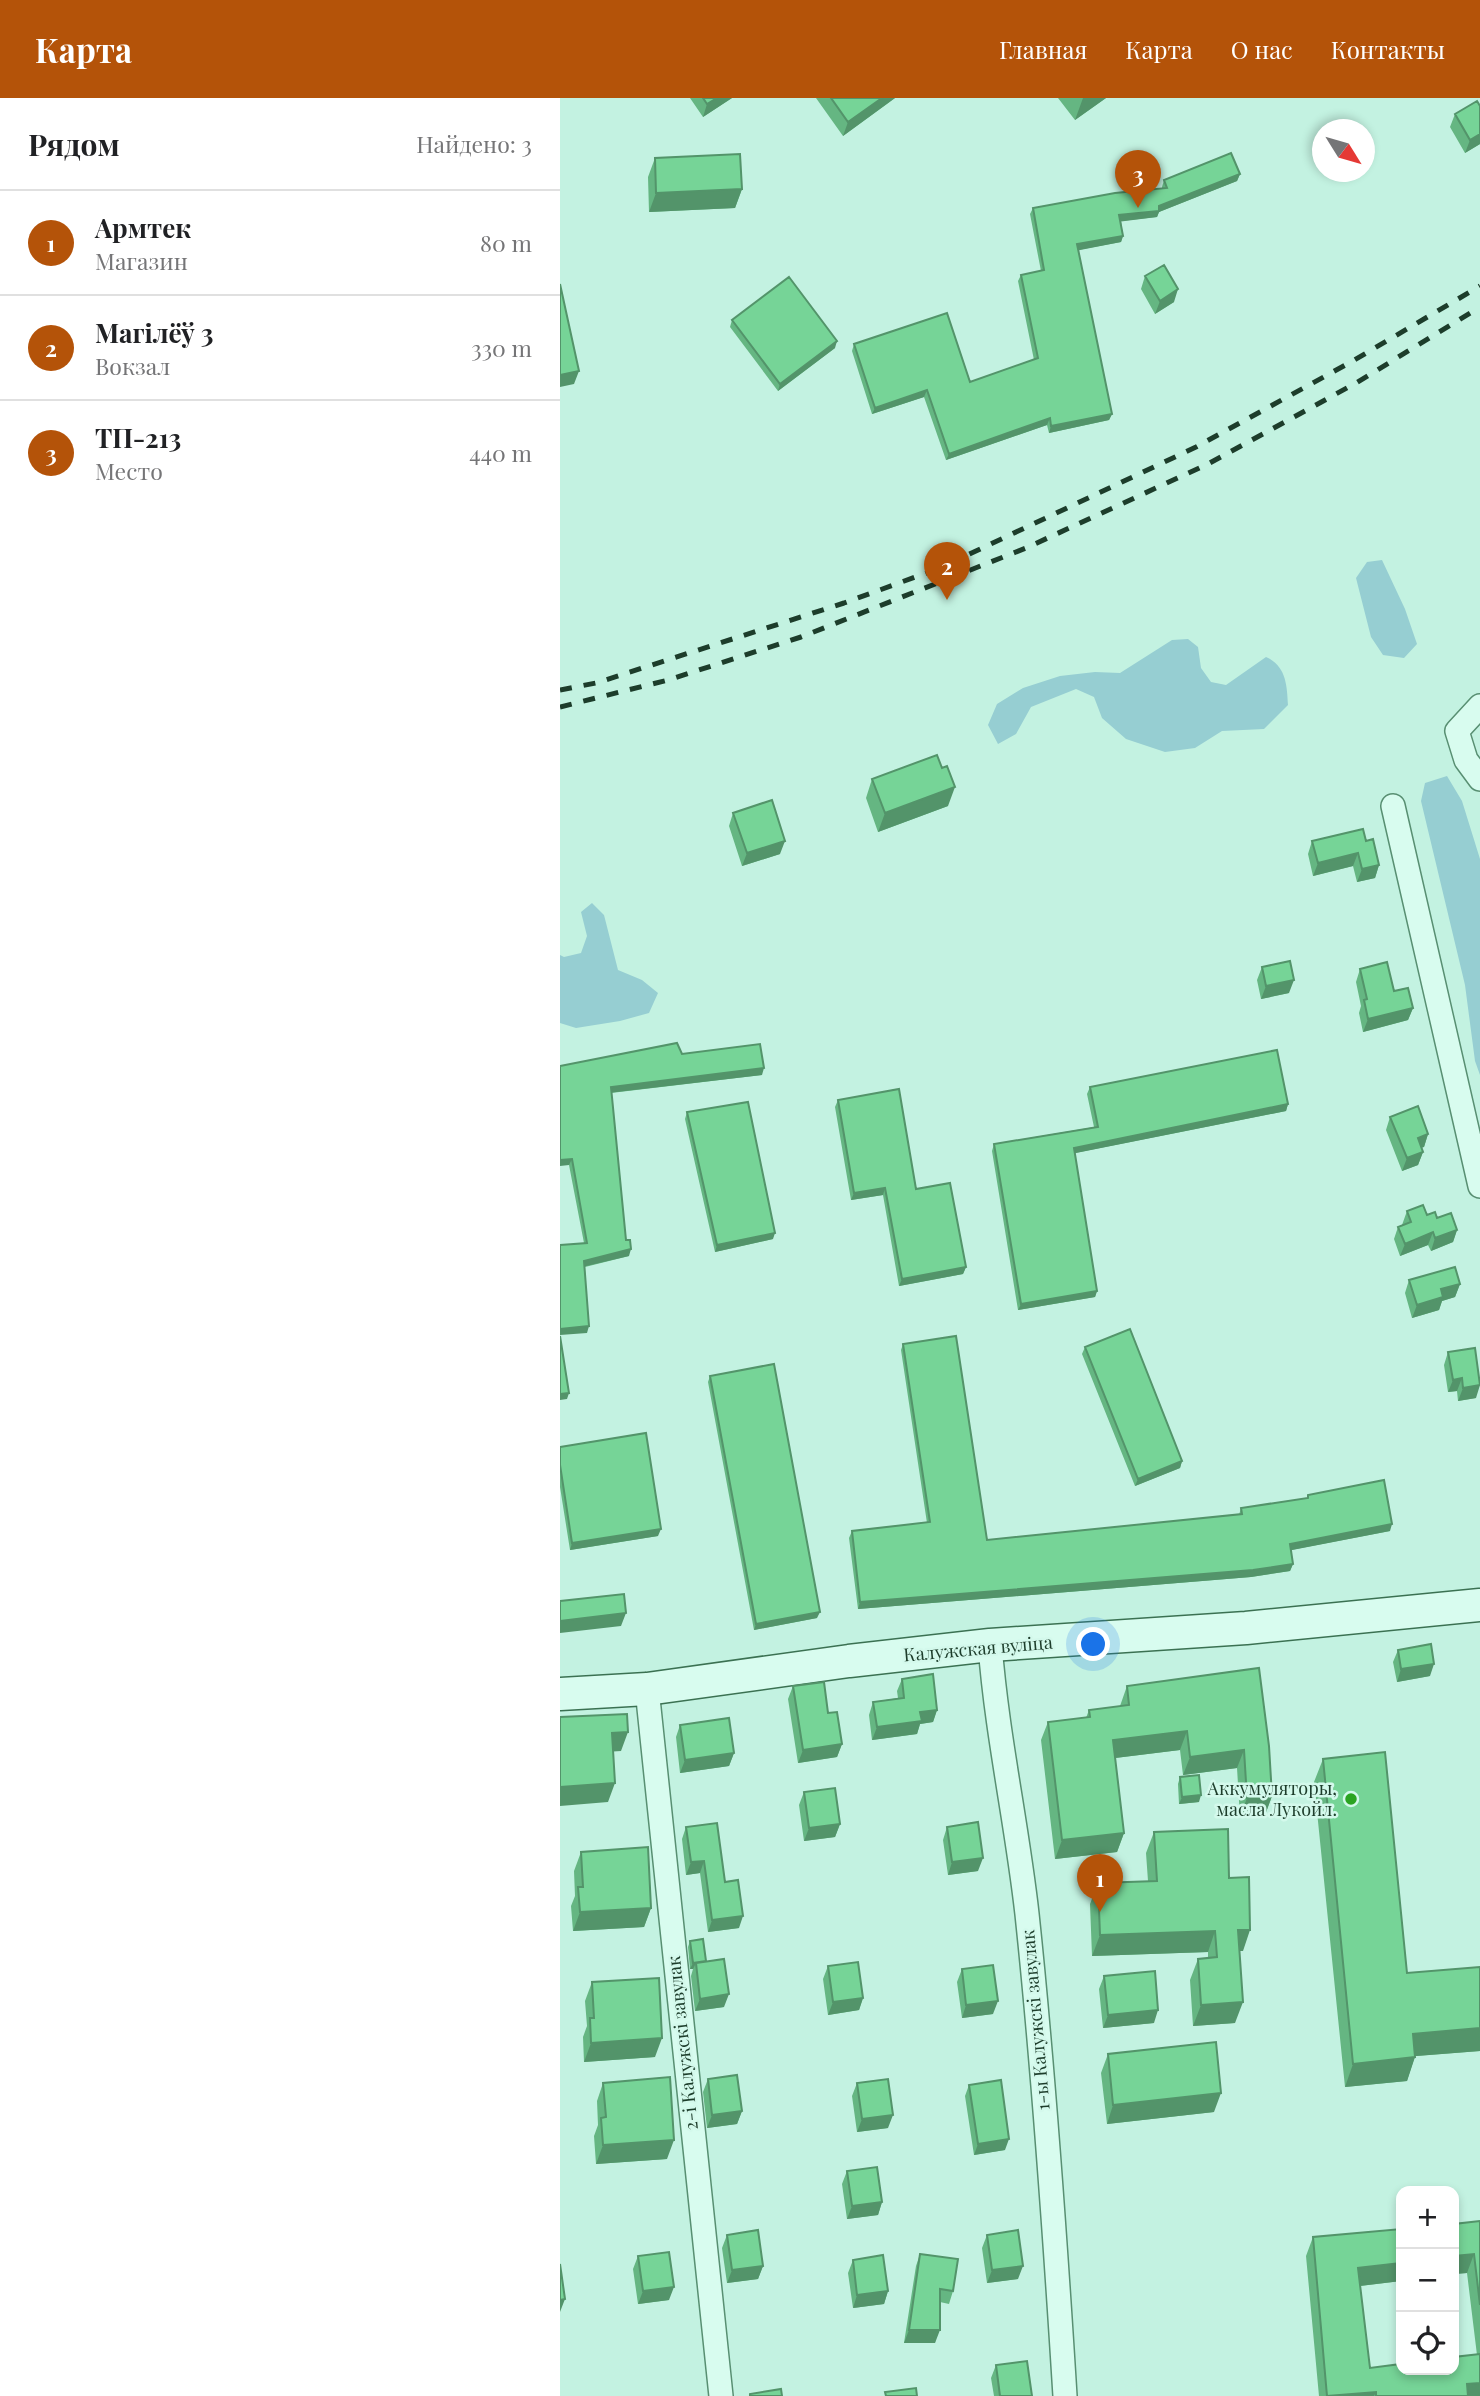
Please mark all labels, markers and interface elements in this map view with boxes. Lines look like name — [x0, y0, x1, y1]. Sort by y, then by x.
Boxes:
text: Карта — [35, 27, 132, 71]
text: Главная — [999, 33, 1087, 65]
text: Карта — [1125, 33, 1193, 65]
text: О нас — [1231, 33, 1293, 65]
text: Контакты — [1331, 33, 1445, 65]
north arrow — [1312, 119, 1375, 182]
text: Рядом — [28, 124, 120, 164]
text: Найдено: 3 — [416, 128, 532, 159]
pin: 3 — [1115, 150, 1161, 208]
text: Армтек — [95, 210, 191, 245]
text: 1 — [47, 227, 55, 258]
text: 80 m — [480, 227, 532, 258]
text: Магазин — [95, 245, 188, 276]
text: Магілёў 3 — [95, 315, 213, 350]
text: 2 — [45, 332, 57, 363]
text: 330 m — [471, 332, 532, 363]
text: Вокзал — [95, 350, 170, 381]
text: ТП-213 — [95, 420, 181, 455]
text: 3 — [45, 437, 57, 468]
text: 440 m — [469, 437, 532, 468]
text: Место — [95, 455, 163, 486]
pin: 2 — [924, 542, 970, 600]
your location — [1076, 1627, 1110, 1661]
street label: Калужская вуліца — [902, 1630, 1054, 1666]
place label: Аккумуляторы, масла Лукойл. — [1207, 1776, 1337, 1821]
marker: Аккумуляторы, масла Лукойл. — [1343, 1791, 1359, 1807]
pin: 1 — [1077, 1854, 1123, 1912]
street label: 1-ы Калужскі завулак — [1015, 1929, 1055, 2111]
street label: 2-і Калужскі завулак — [661, 1955, 703, 2131]
map controls — [1396, 2186, 1459, 2375]
button: + — [1396, 2186, 1459, 2249]
button: − — [1396, 2249, 1459, 2312]
button: locate — [1396, 2312, 1459, 2375]

